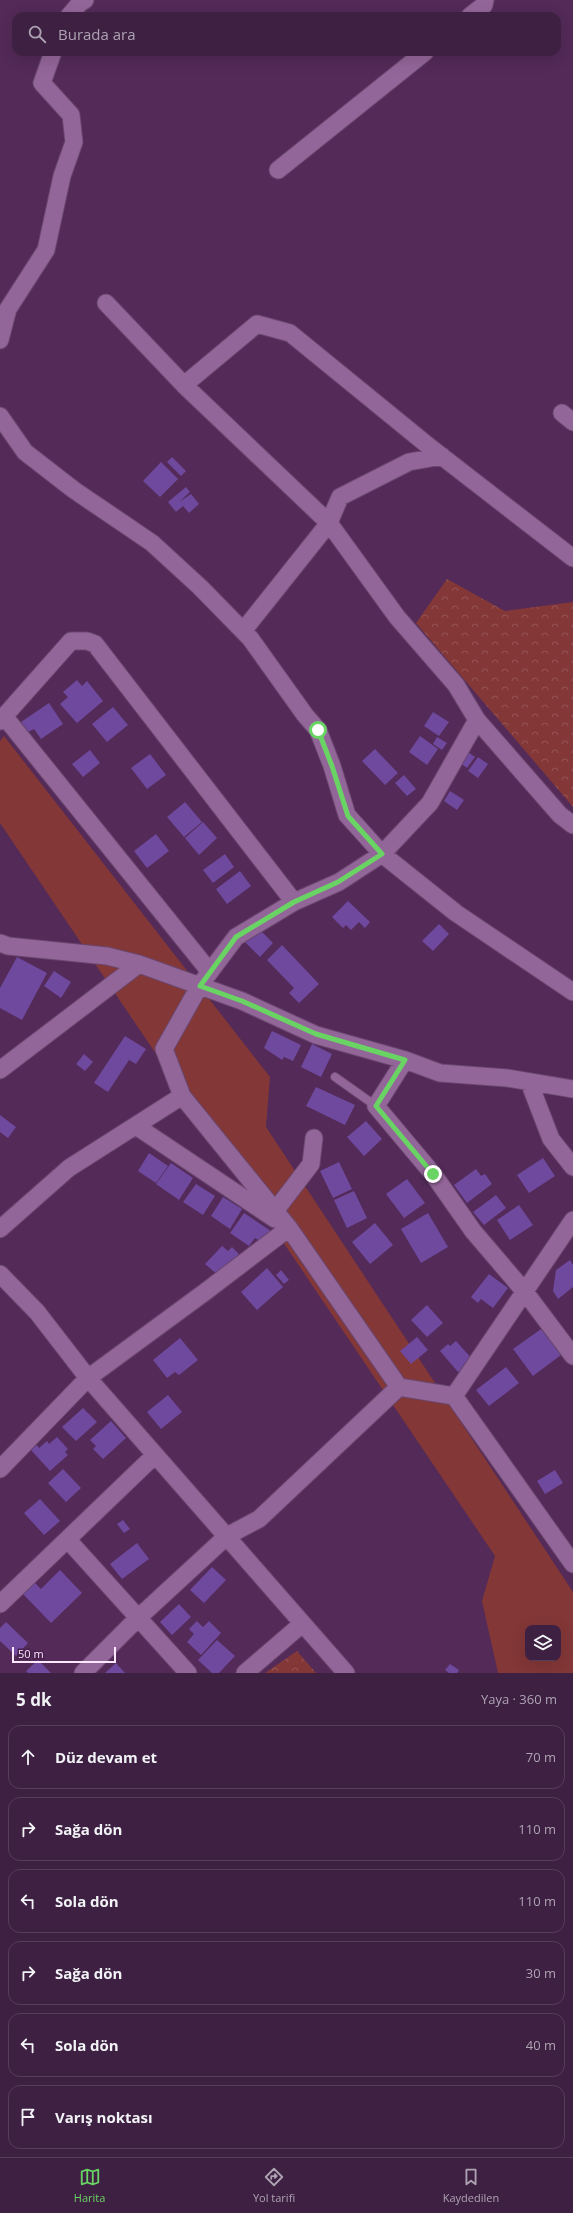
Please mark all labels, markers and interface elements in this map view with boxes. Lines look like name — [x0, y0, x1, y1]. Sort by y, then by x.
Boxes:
search box — [12, 12, 561, 56]
icon: search — [26, 23, 48, 45]
text: Burada ara — [58, 24, 136, 44]
route start — [309, 721, 327, 739]
route end — [424, 1165, 442, 1183]
map controls — [525, 1625, 561, 1661]
button: layers — [525, 1625, 561, 1661]
scale bar — [12, 1645, 116, 1664]
text: 50 m — [18, 1646, 44, 1661]
text: 5 dk — [16, 1688, 51, 1711]
text: Yaya · 360 m — [481, 1690, 557, 1708]
icon: ahead — [17, 1746, 39, 1768]
text: Düz devam et — [55, 1747, 157, 1767]
text: 70 m — [526, 1748, 556, 1766]
icon: right — [17, 1818, 39, 1840]
text: Sağa dön — [55, 1819, 122, 1839]
text: 110 m — [518, 1820, 556, 1838]
icon: left — [17, 1890, 39, 1912]
text: Sola dön — [55, 1891, 119, 1911]
text: 110 m — [518, 1892, 556, 1910]
icon: right — [17, 1962, 39, 1984]
text: Sağa dön — [55, 1963, 122, 1983]
text: 30 m — [526, 1964, 556, 1982]
icon: left — [17, 2034, 39, 2056]
text: Sola dön — [55, 2035, 119, 2055]
text: 40 m — [526, 2036, 556, 2054]
icon: arrive — [17, 2106, 39, 2128]
text: Varış noktası — [55, 2107, 153, 2127]
tab: Harita — [74, 2166, 105, 2205]
tab: Yol tarifi — [253, 2166, 295, 2205]
tab: Kaydedilen — [443, 2166, 499, 2205]

